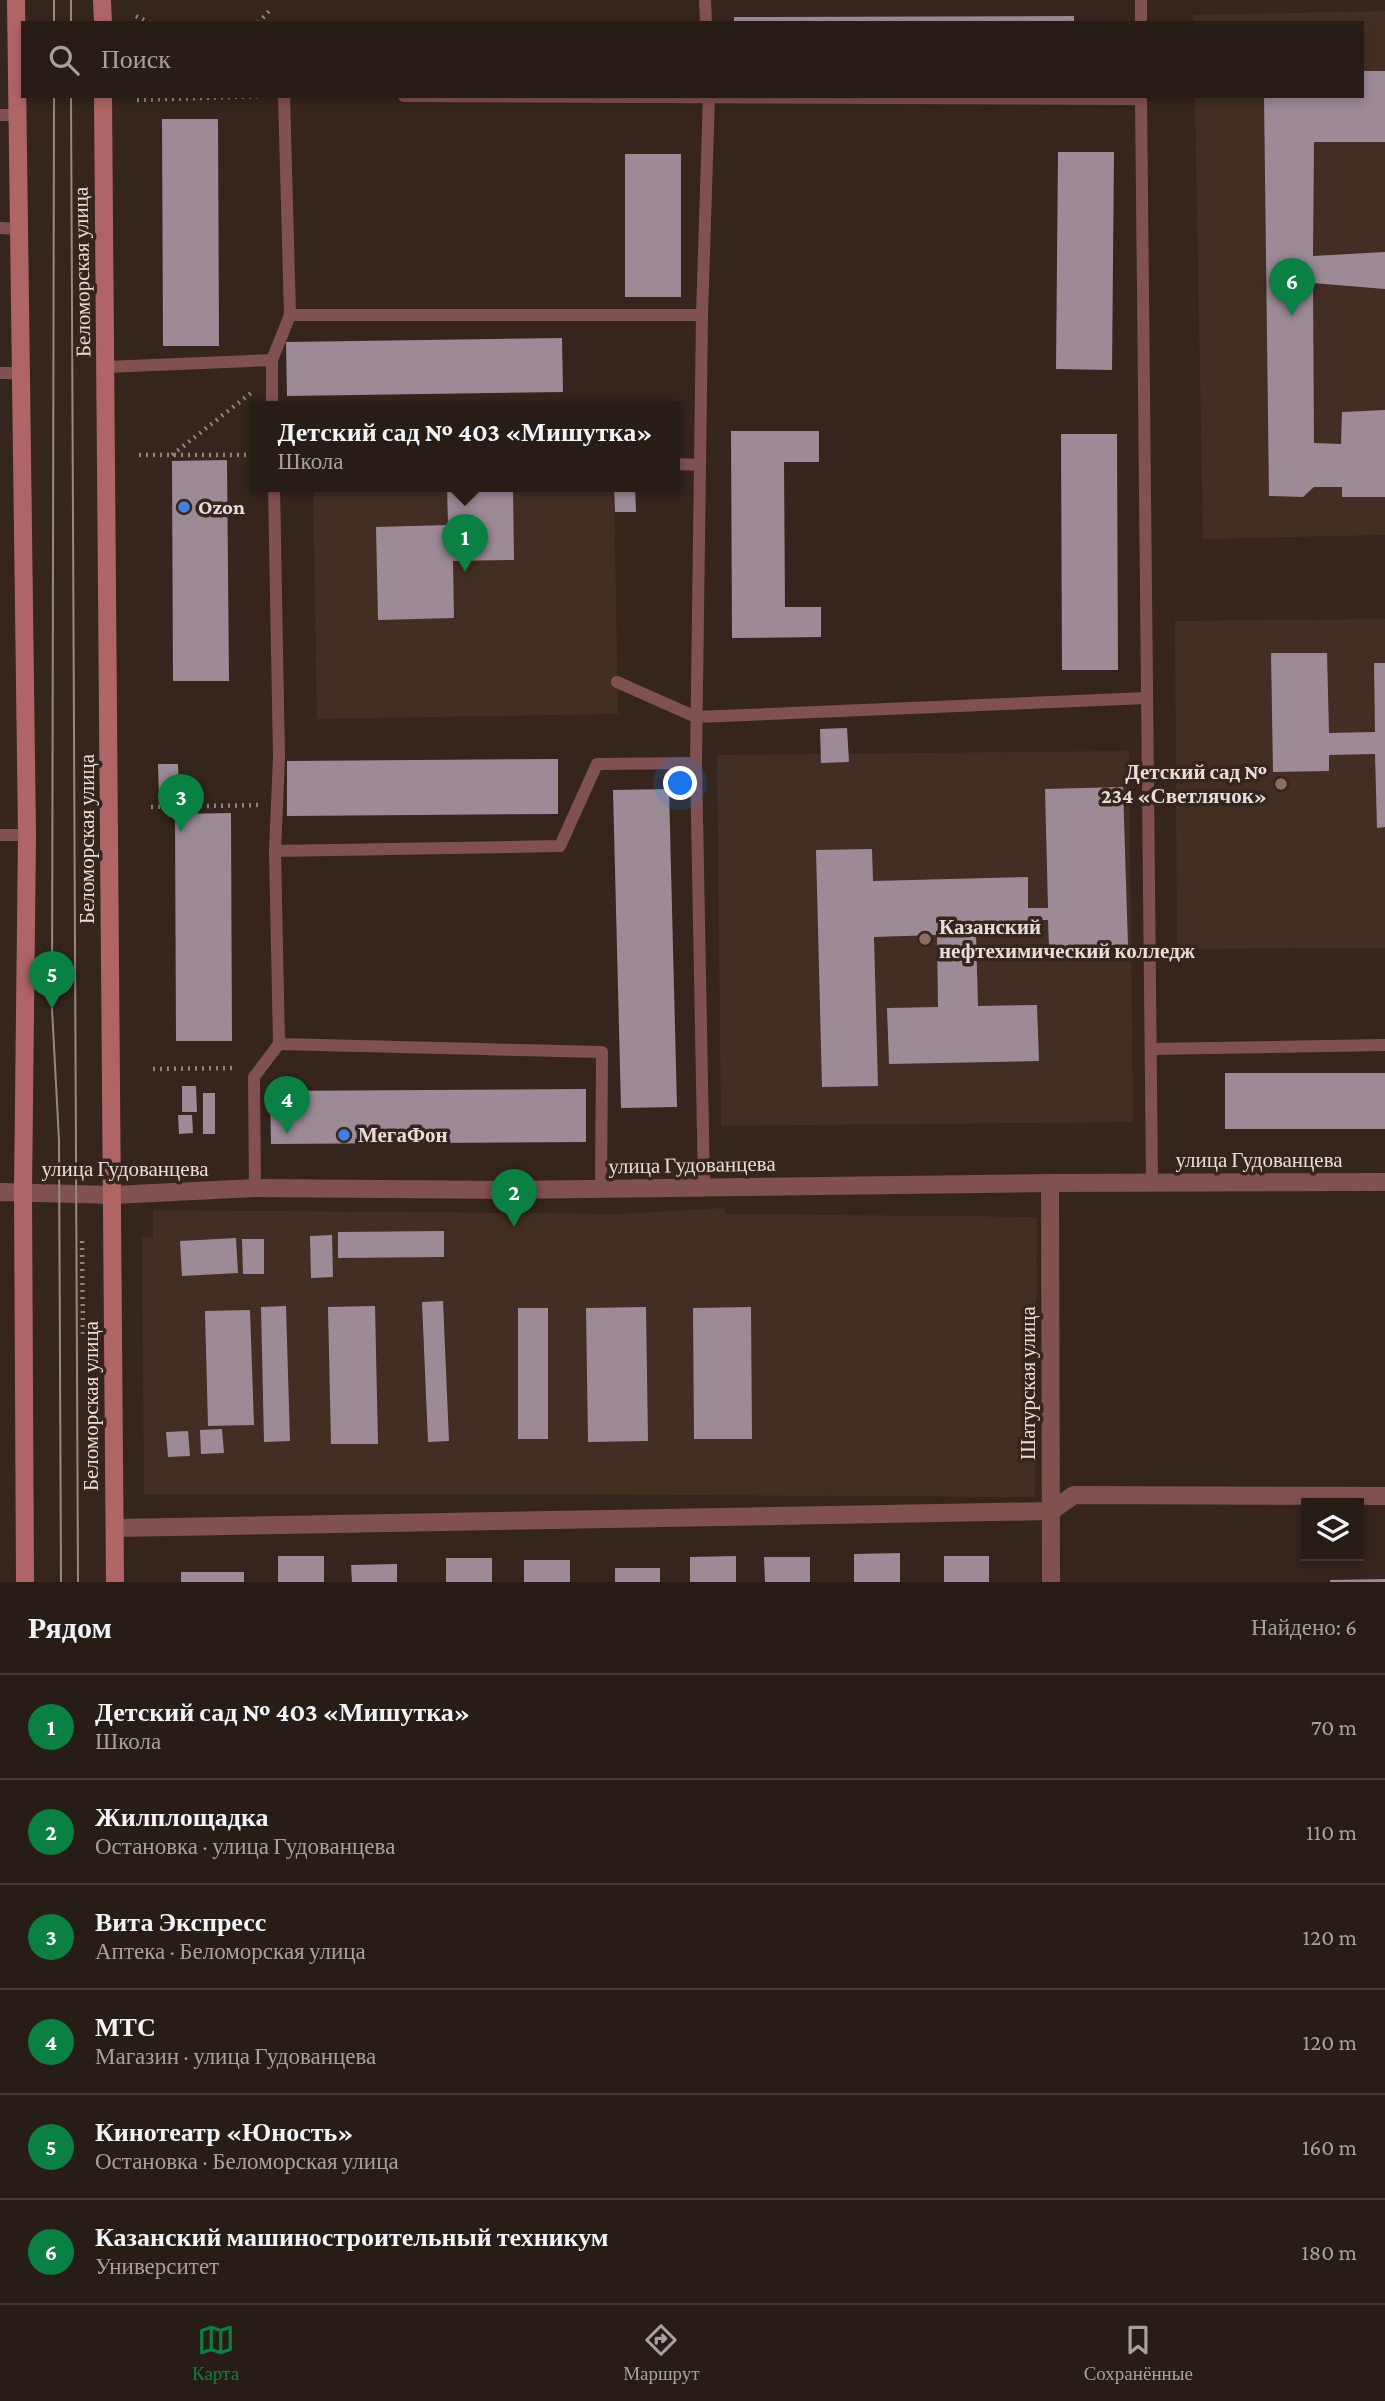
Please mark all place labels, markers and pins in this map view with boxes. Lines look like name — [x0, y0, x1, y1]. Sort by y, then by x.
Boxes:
pin: 6 — [1269, 258, 1315, 316]
place label: Ozon — [198, 495, 245, 519]
marker: Ozon — [176, 499, 192, 515]
pin: 1 — [442, 514, 488, 572]
place label: Детский сад № 234 «Светлячок» — [1101, 760, 1267, 808]
pin: 3 — [158, 774, 204, 832]
marker: Детский сад № 234 «Светлячок» — [1273, 776, 1289, 792]
place label: Казанский нефтехимический колледж — [939, 915, 1196, 963]
marker: Казанский нефтехимический колледж — [917, 931, 933, 947]
pin: 5 — [29, 951, 75, 1009]
pin: 4 — [264, 1076, 310, 1134]
place label: МегаФон — [358, 1123, 448, 1147]
marker: МегаФон — [336, 1127, 352, 1143]
pin: 2 — [491, 1169, 537, 1227]

